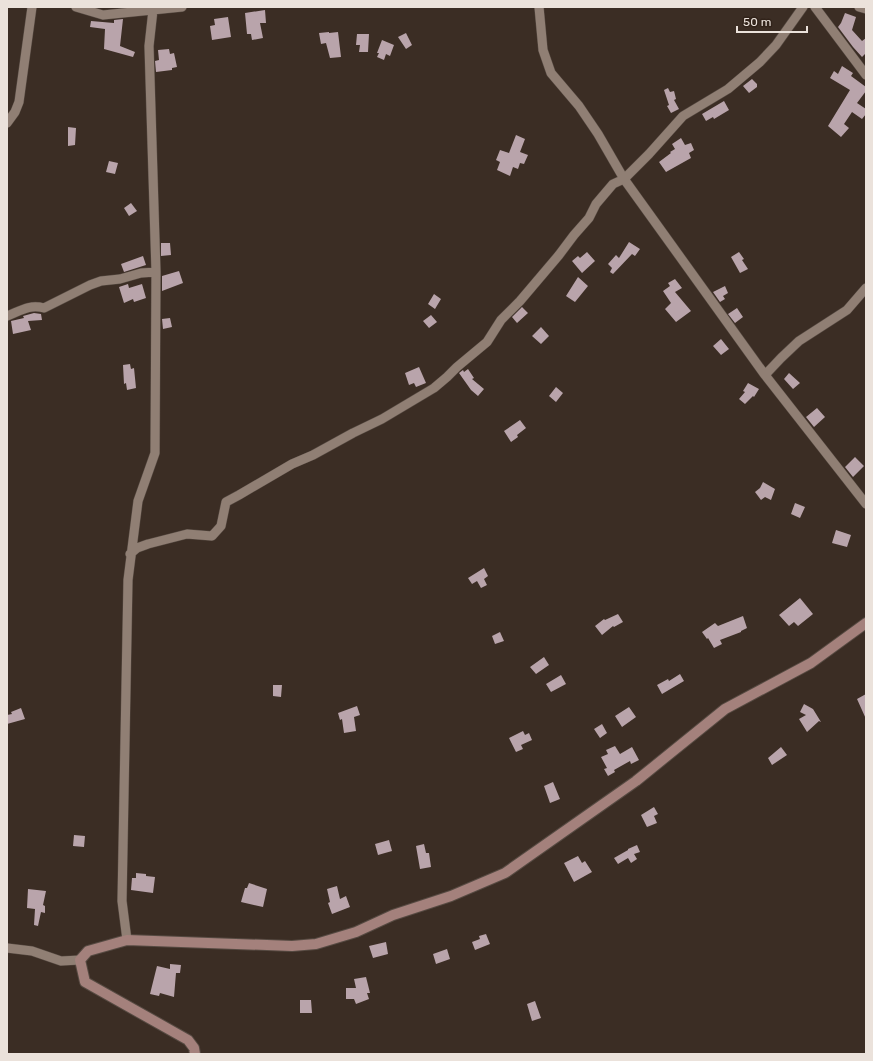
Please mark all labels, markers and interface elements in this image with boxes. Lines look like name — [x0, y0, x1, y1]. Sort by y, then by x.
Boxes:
scale bar — [737, 8, 807, 34]
text: 50 m — [743, 15, 771, 29]

